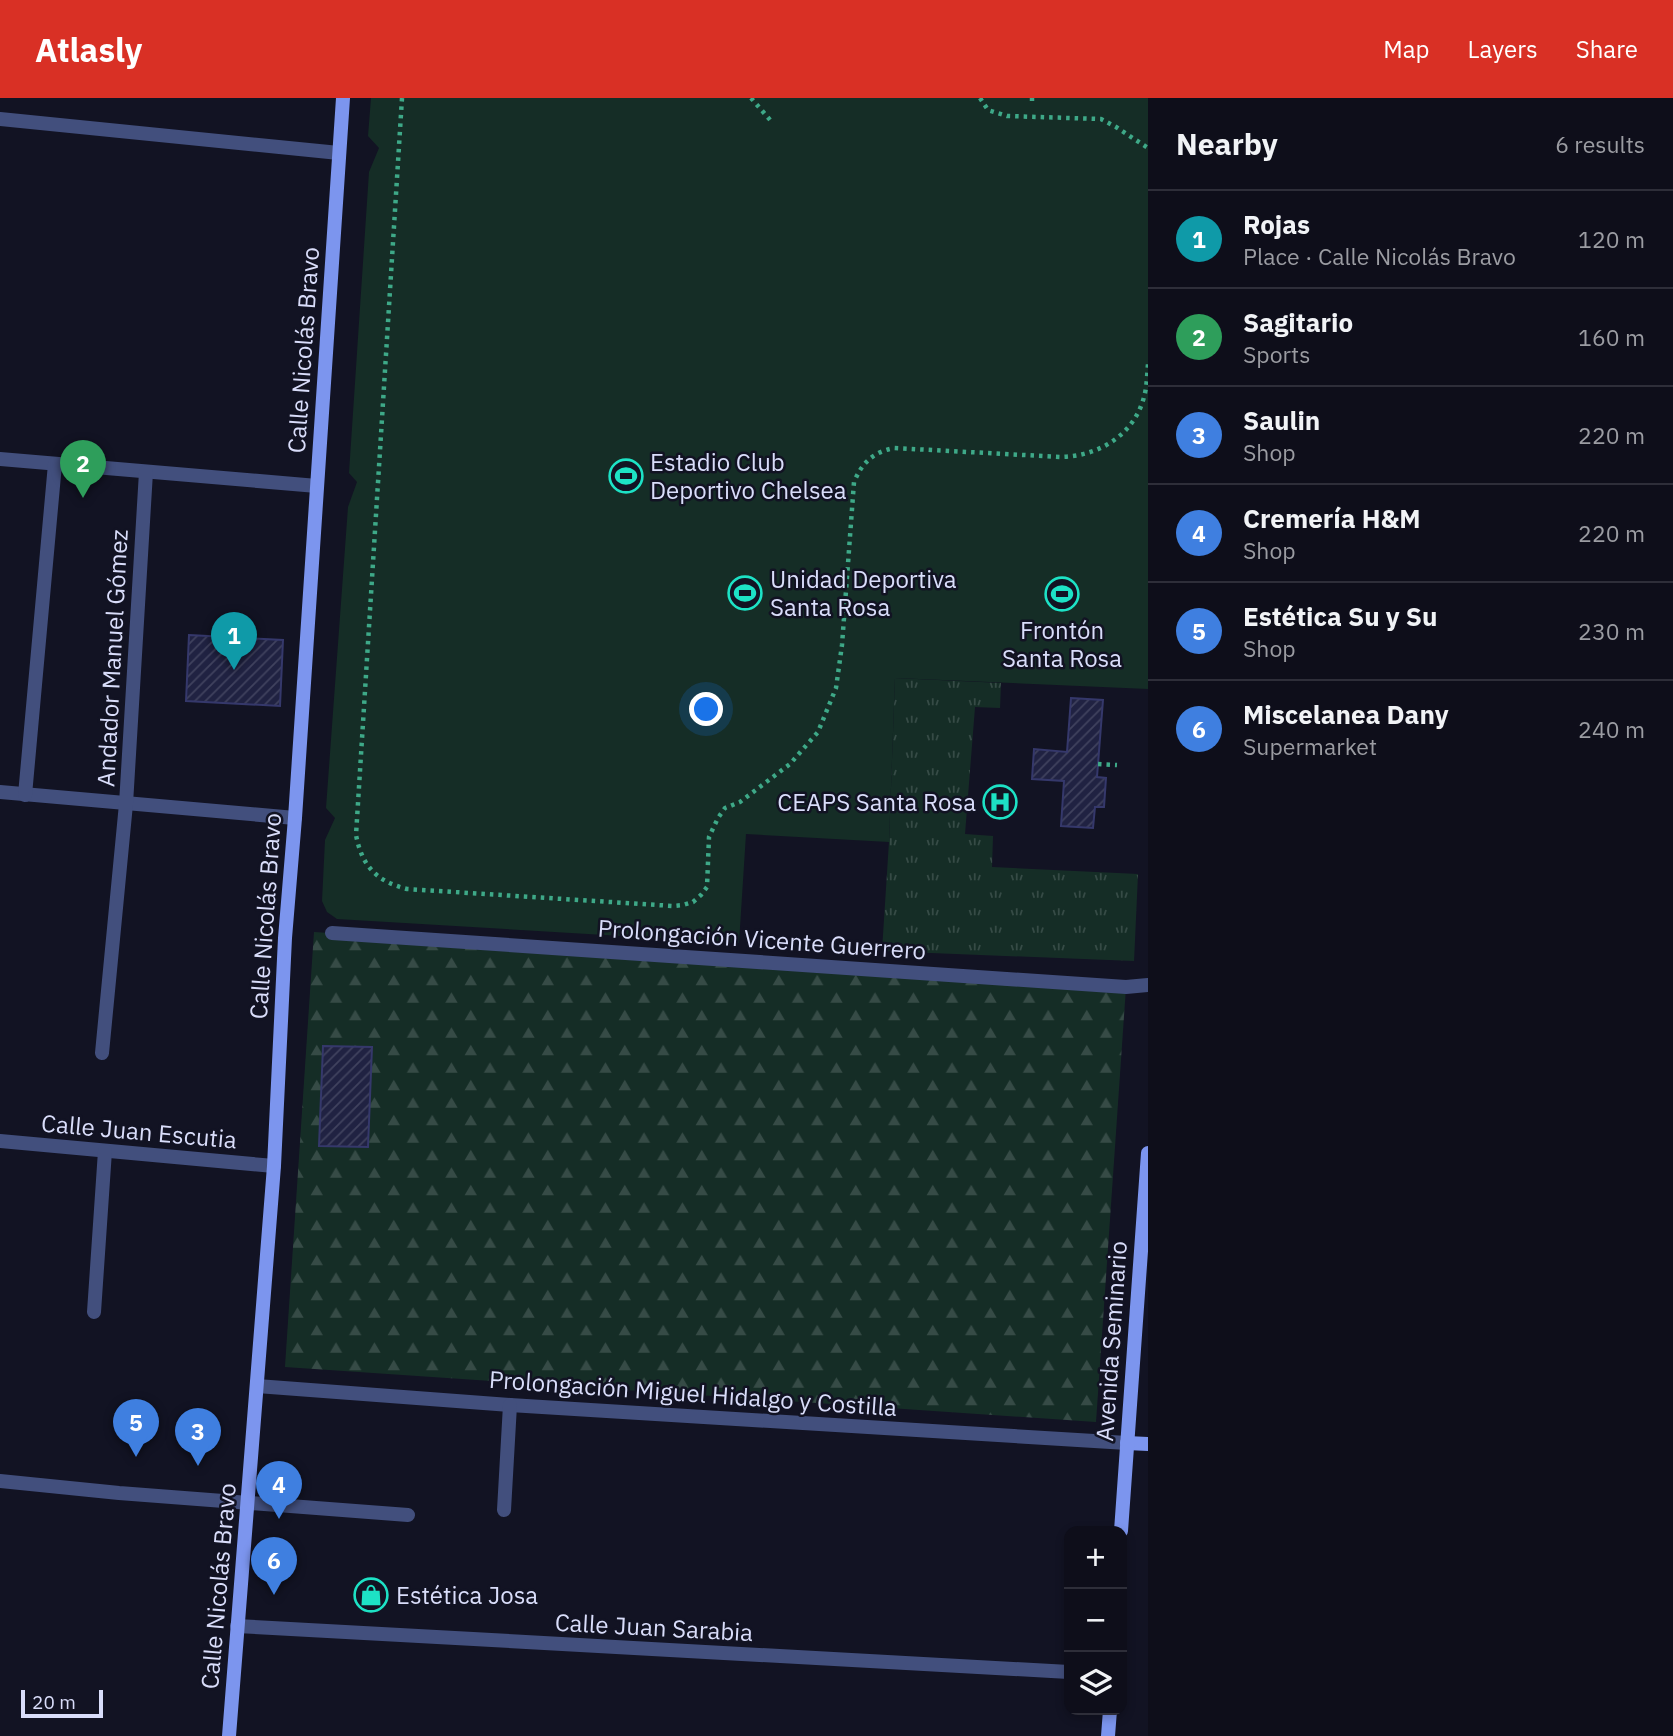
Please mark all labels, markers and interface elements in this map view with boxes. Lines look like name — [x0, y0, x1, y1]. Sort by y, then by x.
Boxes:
text: Atlasly — [35, 28, 142, 71]
text: Map — [1383, 33, 1430, 65]
text: Layers — [1468, 33, 1538, 65]
text: Share — [1576, 33, 1638, 65]
text: Nearby — [1176, 124, 1278, 163]
text: 6 results — [1555, 129, 1645, 159]
text: Rojas — [1243, 207, 1310, 241]
text: 1 — [1192, 224, 1206, 254]
text: 120 m — [1578, 224, 1645, 254]
text: Place · Calle Nicolás Bravo — [1243, 241, 1516, 271]
street label: Calle Nicolás Bravo — [280, 246, 326, 454]
text: Sagitario — [1243, 305, 1353, 339]
text: 2 — [1192, 322, 1206, 352]
text: 160 m — [1578, 322, 1645, 352]
text: Sports — [1243, 339, 1310, 369]
text: Saulin — [1243, 403, 1320, 437]
text: 3 — [1192, 420, 1206, 450]
text: 220 m — [1578, 420, 1645, 450]
text: Shop — [1243, 437, 1296, 467]
pin: 2 — [60, 440, 106, 498]
place label: Estadio Club Deportivo Chelsea — [650, 446, 847, 506]
sports icon: Estadio Club Deportivo Chelsea — [607, 457, 645, 495]
text: Cremería H&M — [1243, 501, 1421, 535]
text: 4 — [1192, 518, 1206, 548]
text: 220 m — [1578, 518, 1645, 548]
street label: Andador Manuel Gómez — [89, 528, 135, 788]
text: Shop — [1243, 535, 1296, 565]
place label: Unidad Deportiva Santa Rosa — [770, 563, 957, 623]
sports icon: Unidad Deportiva Santa Rosa — [726, 574, 764, 612]
sports icon: Frontón Santa Rosa — [1043, 575, 1081, 613]
text: Estética Su y Su — [1243, 599, 1438, 633]
pin: 1 — [211, 612, 257, 670]
place label: Frontón Santa Rosa — [1002, 614, 1122, 674]
text: 5 — [1192, 616, 1206, 646]
text: 230 m — [1578, 616, 1645, 646]
text: Shop — [1243, 633, 1296, 663]
your location — [689, 692, 723, 726]
text: Miscelanea Dany — [1243, 697, 1449, 731]
text: 6 — [1192, 714, 1206, 744]
text: 240 m — [1578, 714, 1645, 744]
text: Supermarket — [1243, 731, 1377, 761]
hospital icon: CEAPS Santa Rosa — [981, 783, 1019, 821]
place label: CEAPS Santa Rosa — [777, 786, 976, 818]
street label: Calle Nicolás Bravo — [242, 812, 288, 1020]
street label: Prolongación Vicente Guerrero — [597, 912, 927, 966]
street label: Calle Juan Escutia — [40, 1107, 238, 1156]
street label: Avenida Seminario — [1088, 1240, 1134, 1442]
street label: Prolongación Miguel Hidalgo y Costilla — [488, 1363, 898, 1423]
pin: 5 — [113, 1399, 159, 1457]
pin: 3 — [175, 1408, 221, 1466]
pin: 4 — [256, 1461, 302, 1519]
street label: Calle Nicolás Bravo — [193, 1482, 243, 1690]
map controls — [1064, 1526, 1127, 1715]
button: + — [1064, 1526, 1127, 1589]
pin: 6 — [251, 1537, 297, 1595]
shop icon: Estética Josa — [352, 1576, 390, 1614]
place label: Estética Josa — [396, 1579, 538, 1611]
button: − — [1064, 1589, 1127, 1652]
street label: Calle Juan Sarabia — [554, 1606, 754, 1648]
button: layers — [1064, 1652, 1127, 1715]
scale bar — [21, 1687, 103, 1719]
text: 20 m — [32, 1690, 76, 1714]

